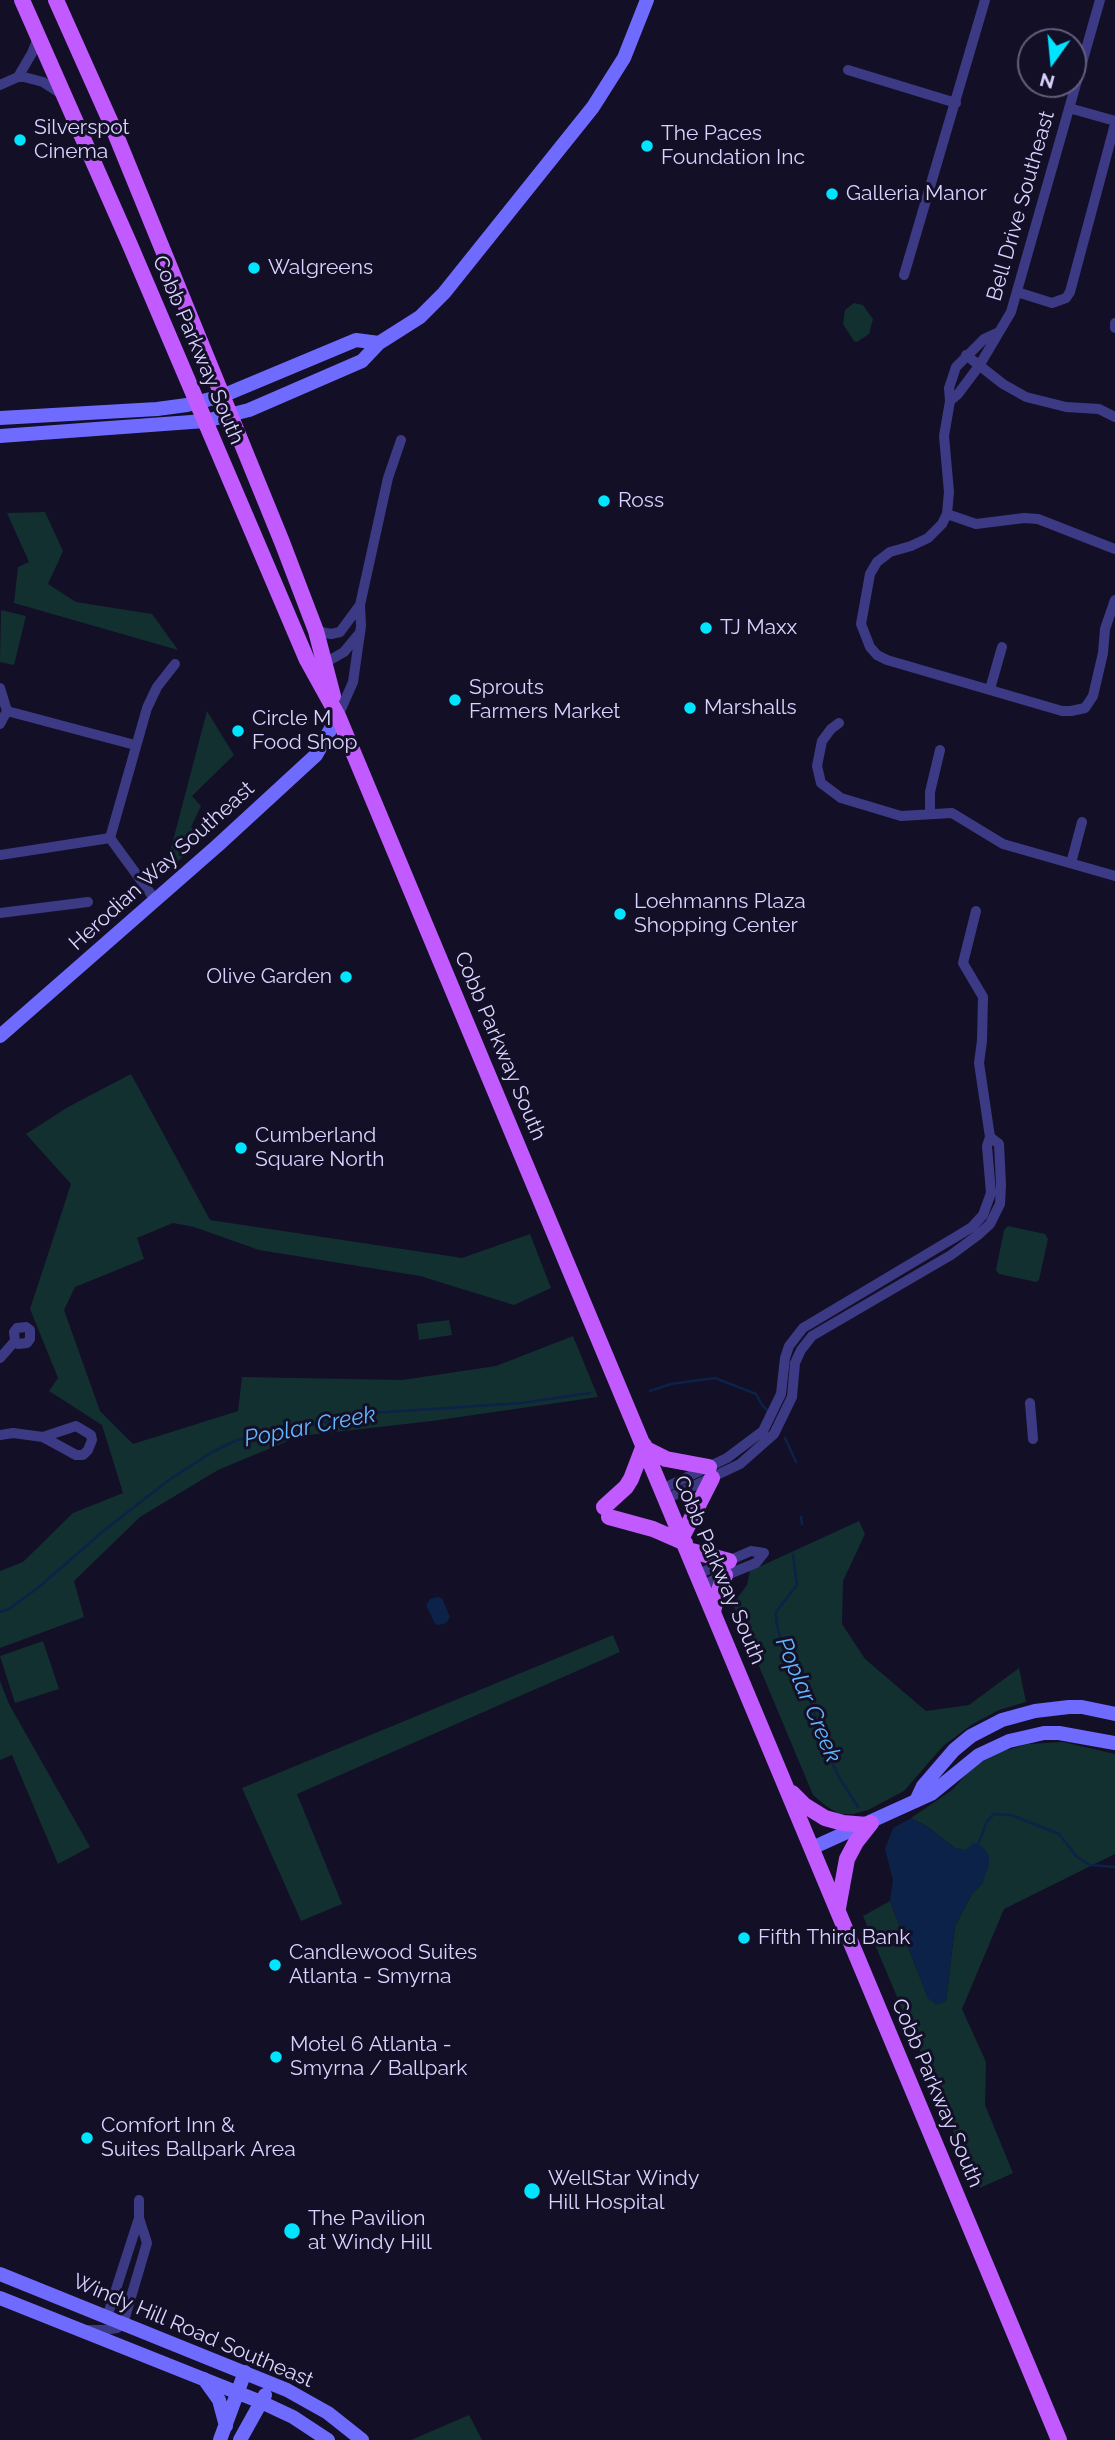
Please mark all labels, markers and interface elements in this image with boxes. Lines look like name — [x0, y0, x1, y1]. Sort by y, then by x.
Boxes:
north arrow — [1017, 28, 1087, 98]
text: N — [1037, 69, 1057, 94]
street label: Bell Drive Southeast — [982, 108, 1060, 304]
place label: Silverspot Cinema — [34, 115, 130, 165]
place label: The Paces Foundation Inc — [661, 121, 805, 171]
marker: Silverspot Cinema — [12, 132, 28, 148]
marker: The Paces Foundation Inc — [639, 138, 655, 154]
place label: Galleria Manor — [846, 181, 987, 207]
marker: Galleria Manor — [824, 186, 840, 202]
street label: Cobb Parkway South — [147, 252, 249, 448]
place label: Walgreens — [268, 255, 373, 281]
marker: Walgreens — [246, 260, 262, 276]
place label: Ross — [618, 488, 664, 514]
marker: Ross — [596, 493, 612, 509]
place label: TJ Maxx — [720, 615, 797, 641]
marker: TJ Maxx — [698, 620, 714, 636]
place label: Sprouts Farmers Market — [469, 675, 620, 725]
marker: Sprouts Farmers Market — [447, 692, 463, 708]
place label: Marshalls — [704, 695, 797, 721]
marker: Marshalls — [682, 700, 698, 716]
place label: Circle M Food Shop — [252, 706, 358, 756]
marker: Circle M Food Shop — [230, 723, 246, 739]
street label: Herodian Way Southeast — [64, 776, 260, 956]
place label: Loehmanns Plaza Shopping Center — [634, 889, 806, 939]
marker: Loehmanns Plaza Shopping Center — [612, 906, 628, 922]
street label: Cobb Parkway South — [449, 948, 551, 1144]
place label: Olive Garden — [206, 964, 332, 990]
marker: Olive Garden — [338, 969, 354, 985]
place label: Cumberland Square North — [255, 1123, 385, 1173]
marker: Cumberland Square North — [233, 1140, 249, 1156]
water label: Poplar Creek — [242, 1401, 378, 1453]
street label: Cobb Parkway South — [668, 1472, 770, 1668]
water label: Poplar Creek — [769, 1633, 847, 1767]
place label: Fifth Third Bank — [758, 1925, 910, 1951]
marker: Fifth Third Bank — [736, 1930, 752, 1946]
place label: Candlewood Suites Atlanta - Smyrna — [289, 1940, 477, 1990]
marker: Candlewood Suites Atlanta - Smyrna — [267, 1957, 283, 1973]
street label: Cobb Parkway South — [886, 1995, 988, 2191]
place label: Motel 6 Atlanta - Smyrna / Ballpark — [290, 2032, 467, 2082]
marker: Motel 6 Atlanta - Smyrna / Ballpark — [268, 2049, 284, 2065]
place label: Comfort Inn & Suites Ballpark Area — [101, 2113, 296, 2163]
marker: Comfort Inn & Suites Ballpark Area — [79, 2130, 95, 2146]
place label: WellStar Windy Hill Hospital — [548, 2166, 699, 2216]
marker: WellStar Windy Hill Hospital — [522, 2181, 542, 2201]
place label: The Pavilion at Windy Hill — [308, 2206, 432, 2256]
marker: The Pavilion at Windy Hill — [282, 2221, 302, 2241]
street label: Windy Hill Road Southeast — [69, 2269, 317, 2393]

